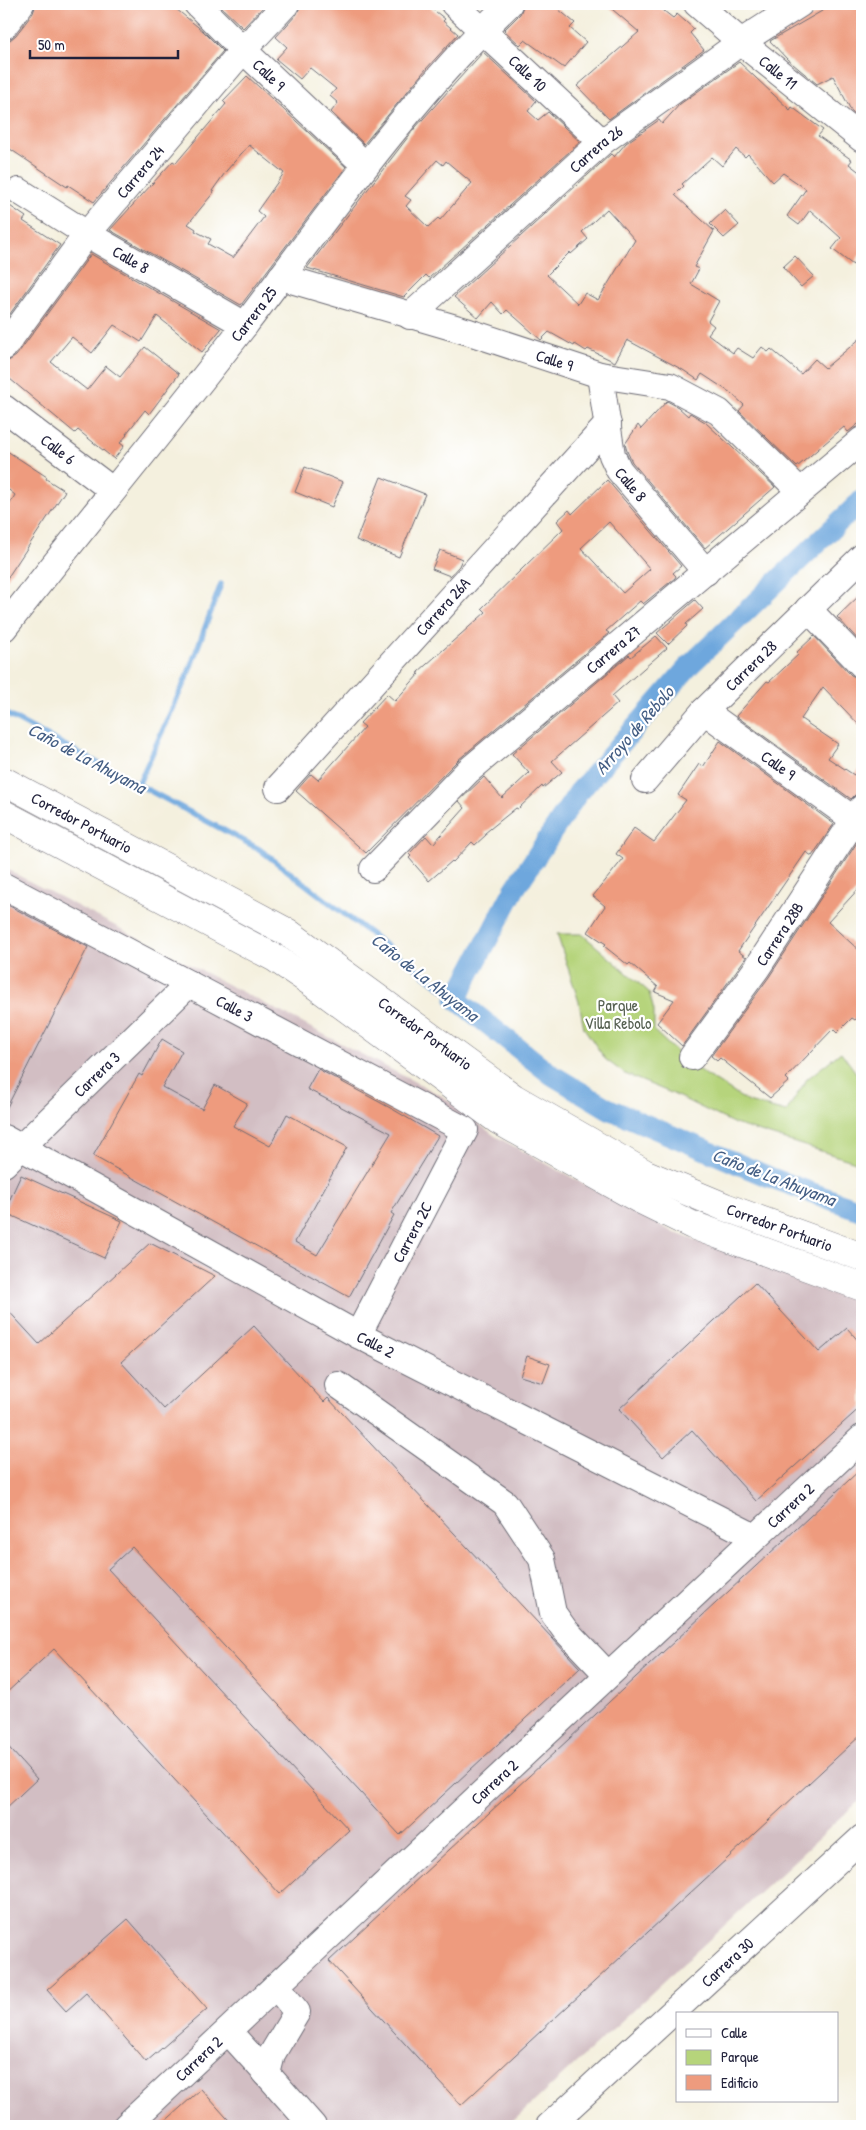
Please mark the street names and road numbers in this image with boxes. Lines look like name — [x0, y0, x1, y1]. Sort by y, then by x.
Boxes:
street label: Calle 10 — [504, 49, 552, 96]
street label: Calle 11 — [754, 50, 802, 94]
street label: Calle 9 — [248, 54, 291, 96]
street label: Carrera 26 — [564, 120, 627, 178]
street label: Carrera 24 — [111, 140, 169, 203]
street label: Calle 8 — [108, 240, 153, 279]
street label: Carrera 25 — [225, 282, 282, 346]
street label: Calle 9 — [533, 344, 576, 377]
street label: Calle 6 — [36, 429, 80, 469]
street label: Calle 8 — [610, 462, 652, 506]
street label: Carrera 26A — [410, 572, 475, 640]
street label: Carrera 27 — [581, 620, 645, 679]
street label: Carrera 28 — [720, 635, 781, 696]
street label: Calle 9 — [757, 745, 800, 785]
street label: Corredor Portuario — [27, 787, 136, 859]
street label: Carrera 28B — [750, 898, 808, 970]
street label: Calle 3 — [212, 989, 257, 1027]
street label: Corredor Portuario — [374, 991, 477, 1075]
street label: Carrera 3 — [68, 1046, 125, 1102]
street label: Carrera 2C — [387, 1197, 437, 1266]
street label: Corredor Portuario — [724, 1198, 836, 1257]
street label: Calle 2 — [353, 1325, 399, 1363]
street label: Carrera 2 — [762, 1477, 819, 1533]
street label: Carrera 2 — [466, 1754, 523, 1809]
street label: Carrera 30 — [696, 1932, 758, 1992]
street label: Carrera 2 — [170, 2030, 227, 2086]

